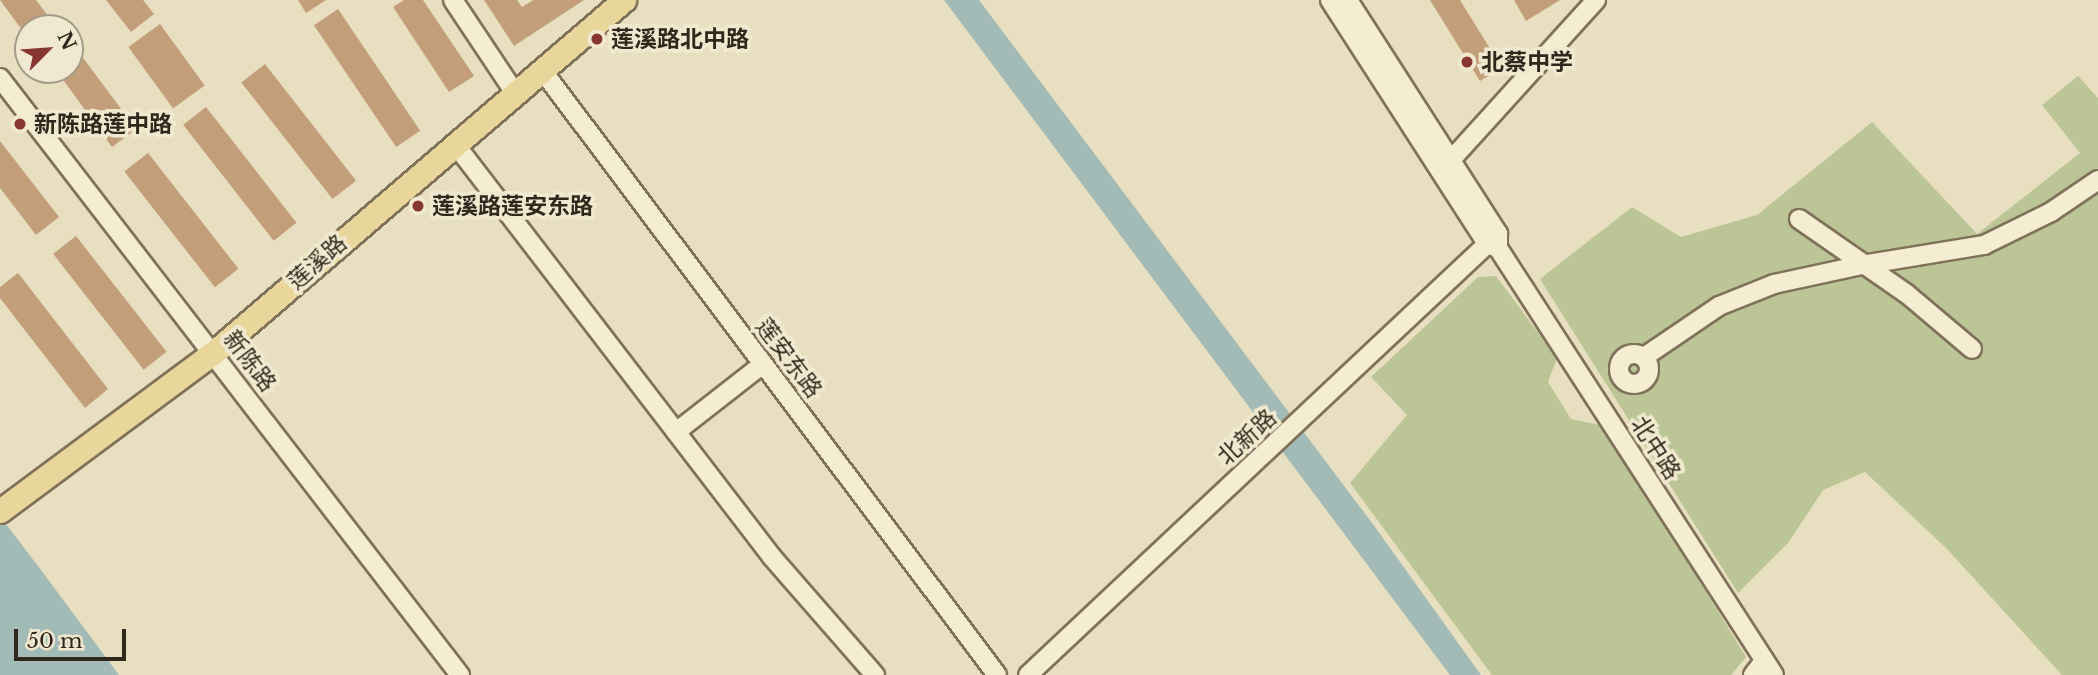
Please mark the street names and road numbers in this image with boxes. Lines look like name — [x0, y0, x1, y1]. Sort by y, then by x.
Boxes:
street label: 莲溪路 — [282, 229, 352, 295]
street label: 莲安东路 — [750, 313, 828, 403]
street label: 新陈路 — [218, 325, 282, 397]
street label: 北新路 — [1212, 404, 1282, 470]
street label: 北中路 — [1626, 412, 1686, 484]

